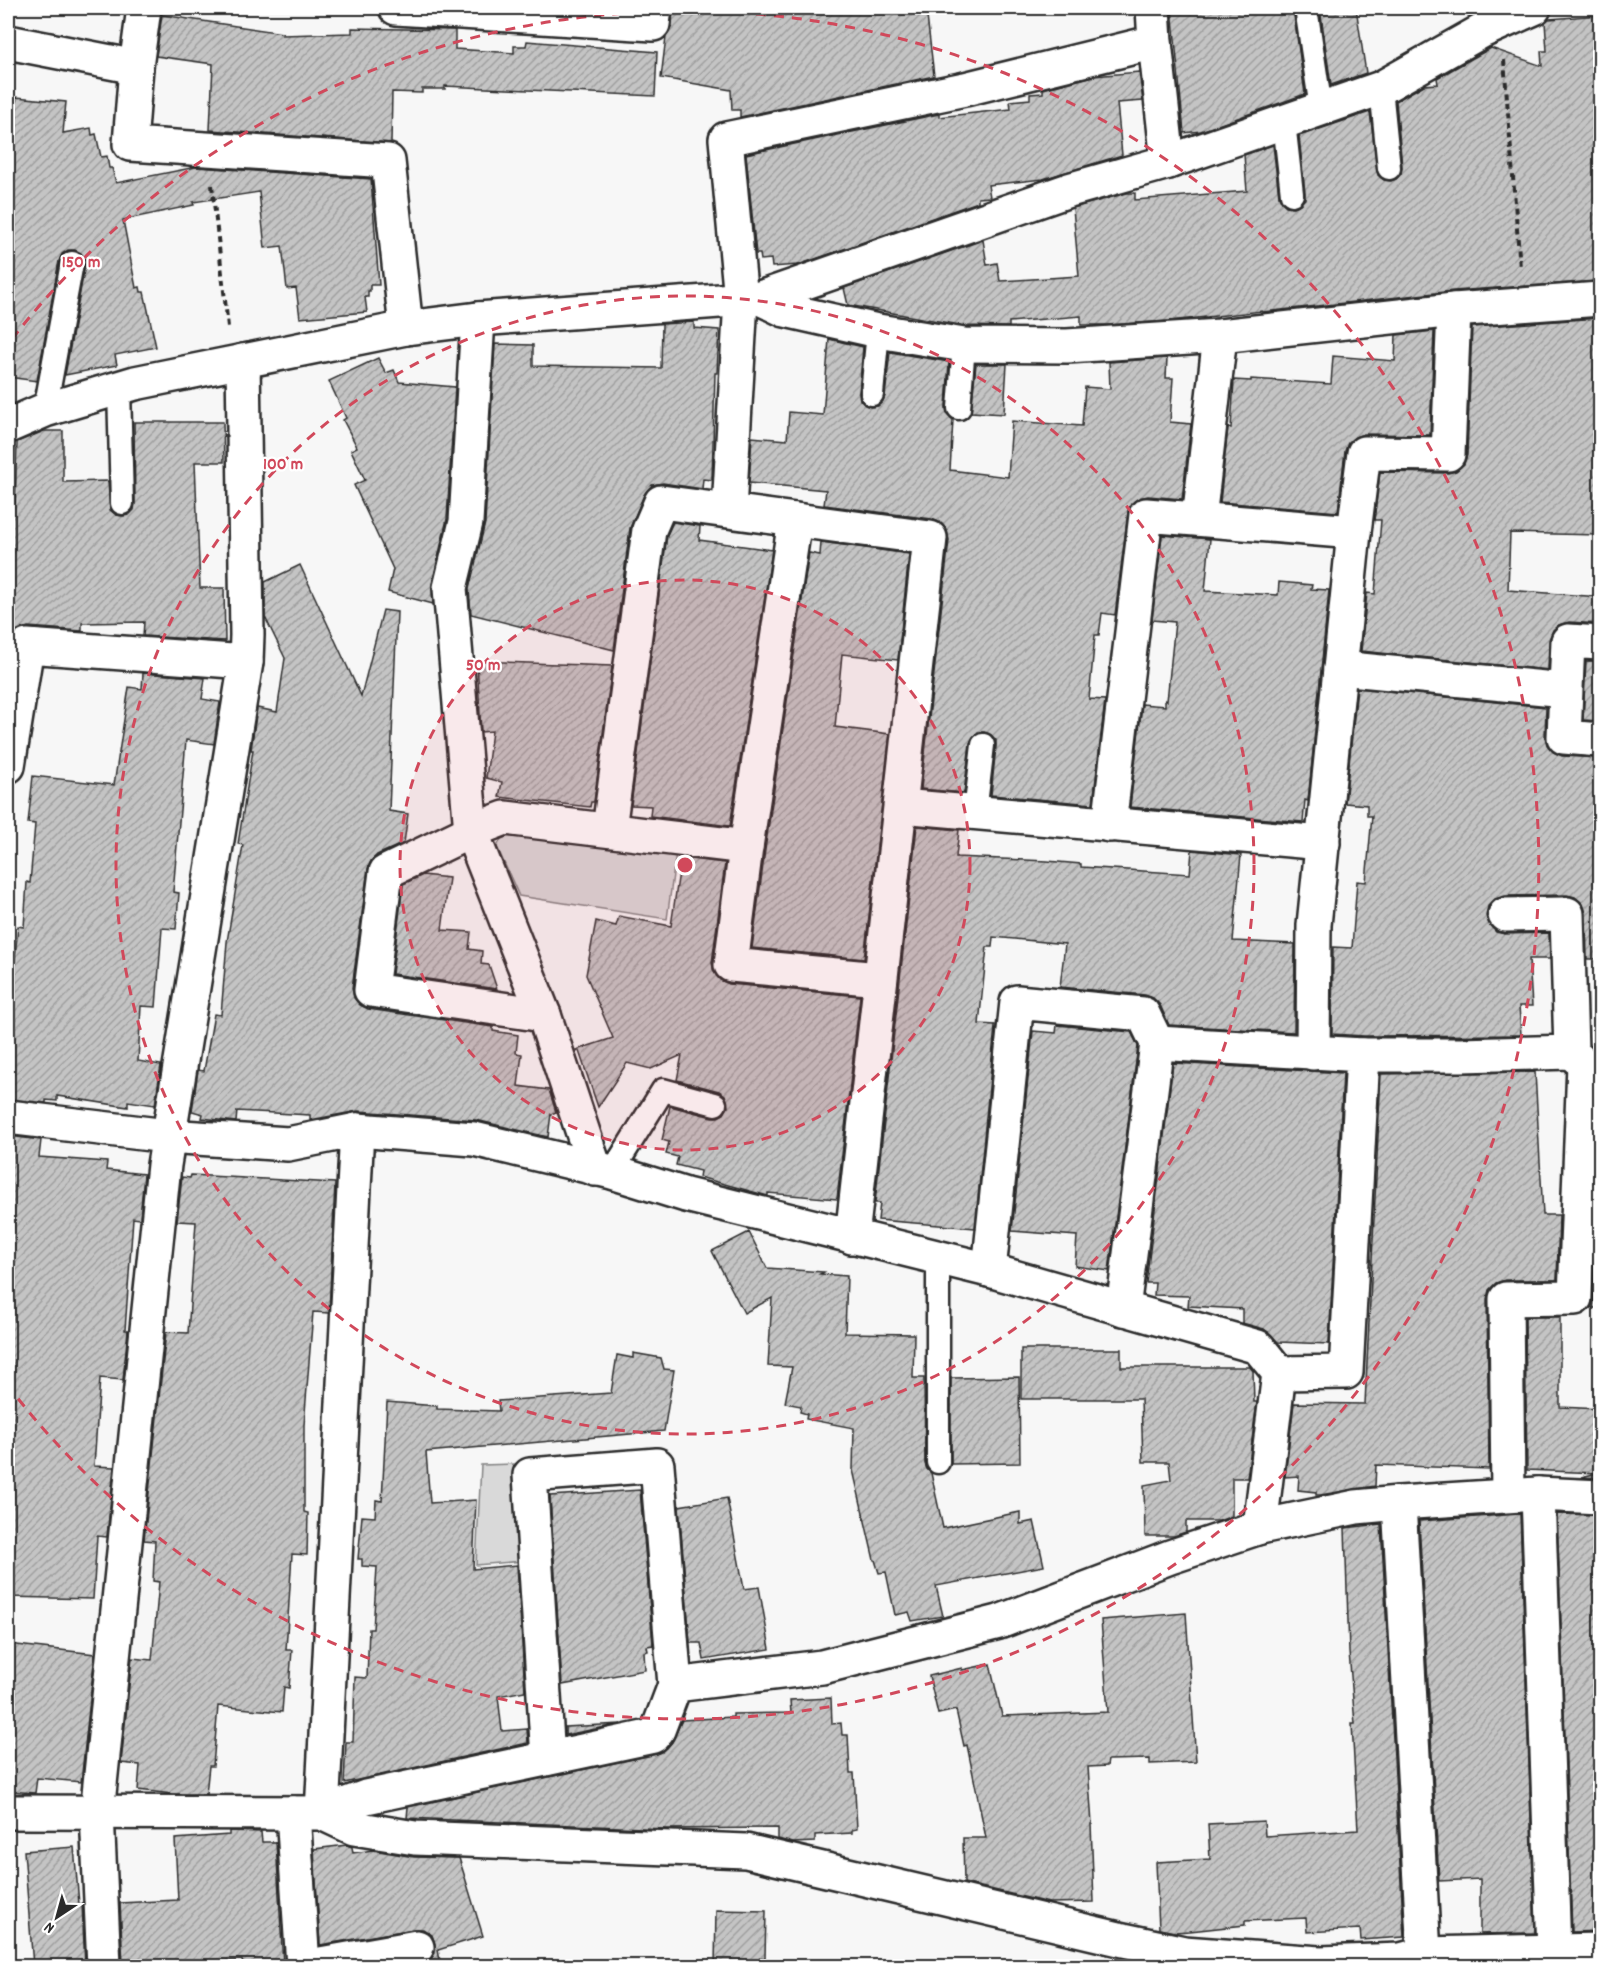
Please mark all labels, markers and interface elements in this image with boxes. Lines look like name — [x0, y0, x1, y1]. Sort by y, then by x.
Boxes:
text: 150 m — [62, 251, 100, 276]
text: 100 m — [263, 453, 303, 478]
text: 50 m — [466, 654, 500, 679]
centre of rings — [675, 855, 695, 875]
north arrow — [27, 1887, 87, 1947]
text: N — [40, 1915, 60, 1939]

